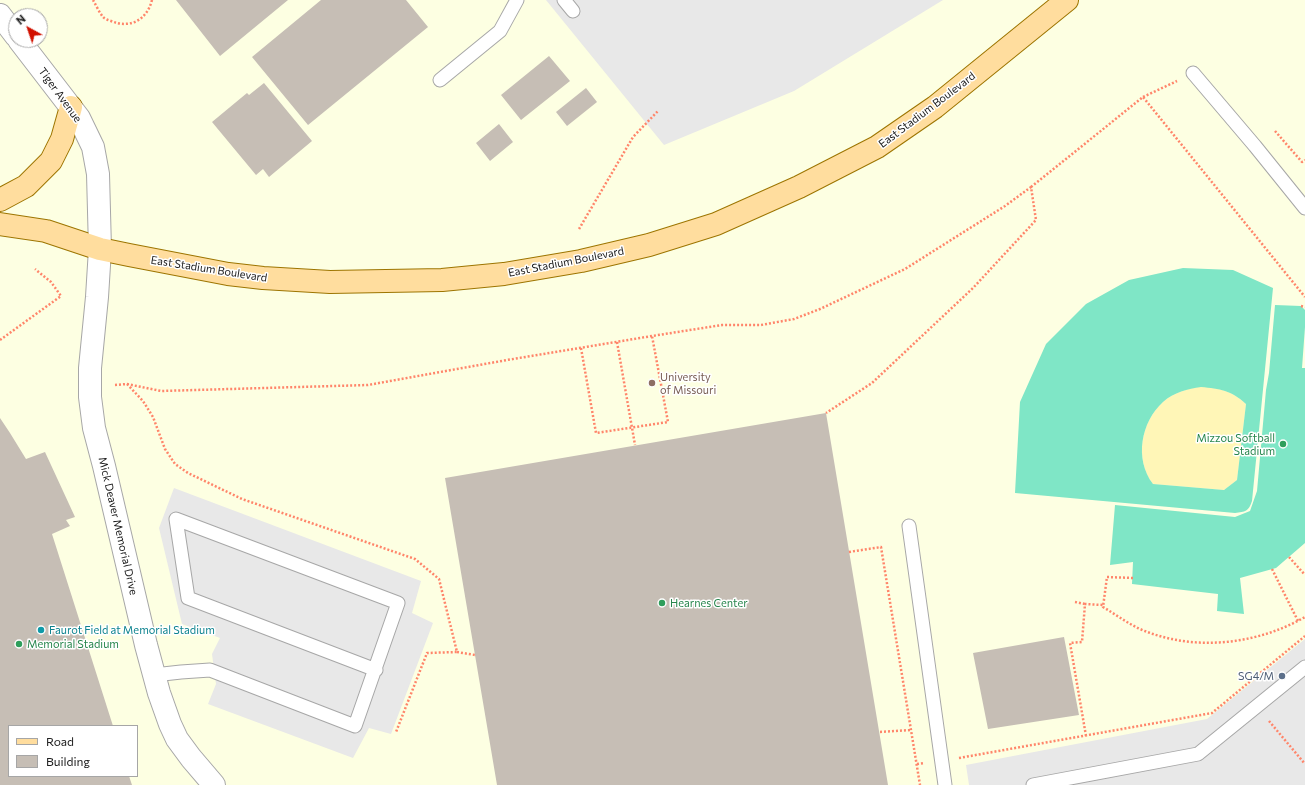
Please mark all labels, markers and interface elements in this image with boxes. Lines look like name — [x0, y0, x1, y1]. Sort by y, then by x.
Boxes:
north arrow — [8, 8, 48, 48]
text: N — [13, 12, 28, 27]
street label: Tiger Avenue — [36, 65, 84, 125]
street label: East Stadium Boulevard — [876, 69, 978, 151]
street label: East Stadium Boulevard — [507, 244, 625, 280]
street label: East Stadium Boulevard — [150, 253, 268, 285]
place label: University of Missouri — [660, 370, 716, 396]
marker: University of Missouri — [647, 378, 657, 388]
place label: Mizzou Softball Stadium — [1196, 431, 1275, 457]
marker: Mizzou Softball Stadium — [1278, 439, 1288, 449]
street label: Mick Deaver Memorial Drive — [96, 456, 140, 596]
place label: Hearnes Center — [670, 596, 748, 610]
marker: Hearnes Center — [657, 598, 667, 608]
place label: Faurot Field at Memorial Stadium — [49, 623, 215, 637]
marker: Faurot Field at Memorial Stadium — [36, 625, 46, 635]
place label: Memorial Stadium — [27, 637, 119, 651]
marker: Memorial Stadium — [14, 639, 24, 649]
place label: SG4/M — [1238, 669, 1274, 683]
marker: SG4/M — [1277, 671, 1287, 681]
legend — [8, 725, 138, 777]
text: Road — [46, 734, 74, 748]
text: Building — [46, 754, 90, 768]

